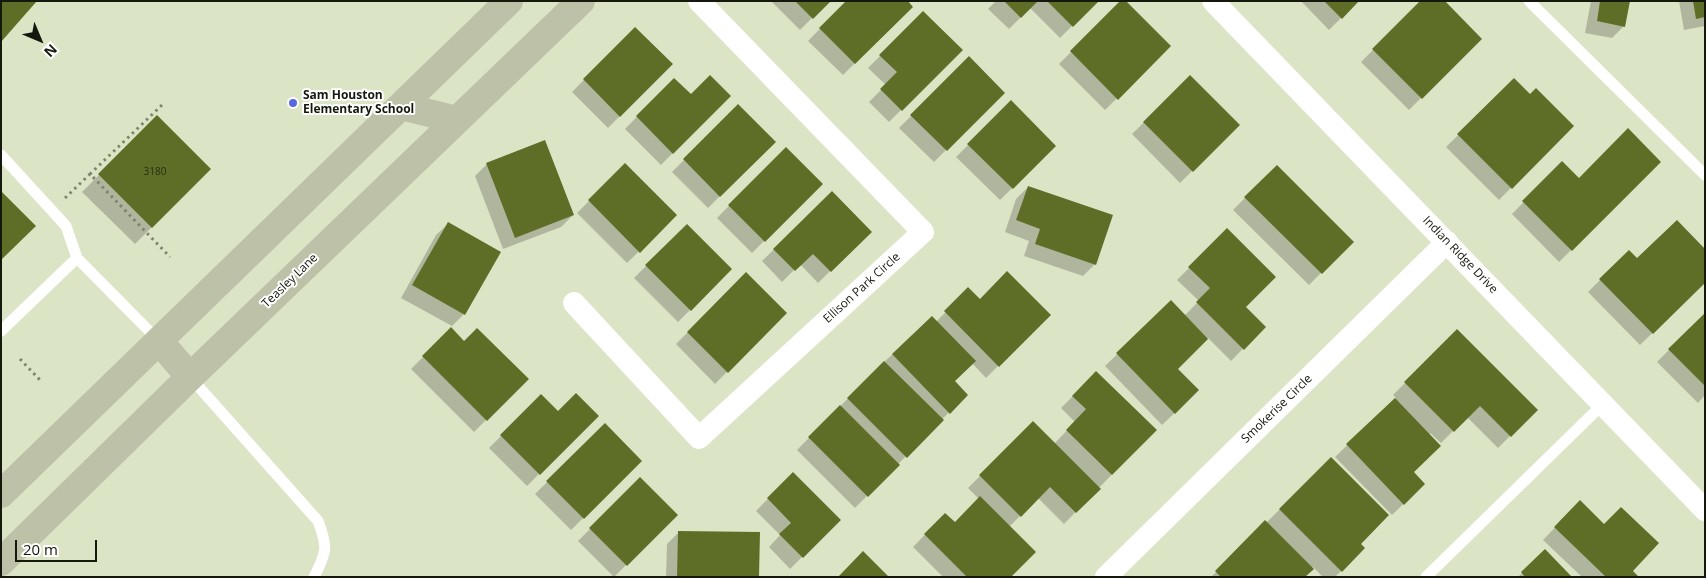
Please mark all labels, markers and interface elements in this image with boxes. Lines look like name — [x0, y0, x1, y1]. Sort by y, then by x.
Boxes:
north arrow — [15, 15, 65, 65]
text: N — [40, 40, 62, 62]
place label: Sam Houston Elementary School — [303, 89, 414, 117]
marker: Sam Houston Elementary School — [287, 97, 299, 109]
house number: 3180 — [144, 166, 166, 178]
street label: Indian Ridge Drive — [1419, 213, 1501, 297]
street label: Ellison Park Circle — [821, 250, 903, 326]
street label: Teasley Lane — [259, 251, 321, 311]
street label: Smokerise Circle — [1239, 372, 1315, 446]
scale bar — [18, 530, 100, 562]
text: 20 m — [23, 539, 58, 559]

